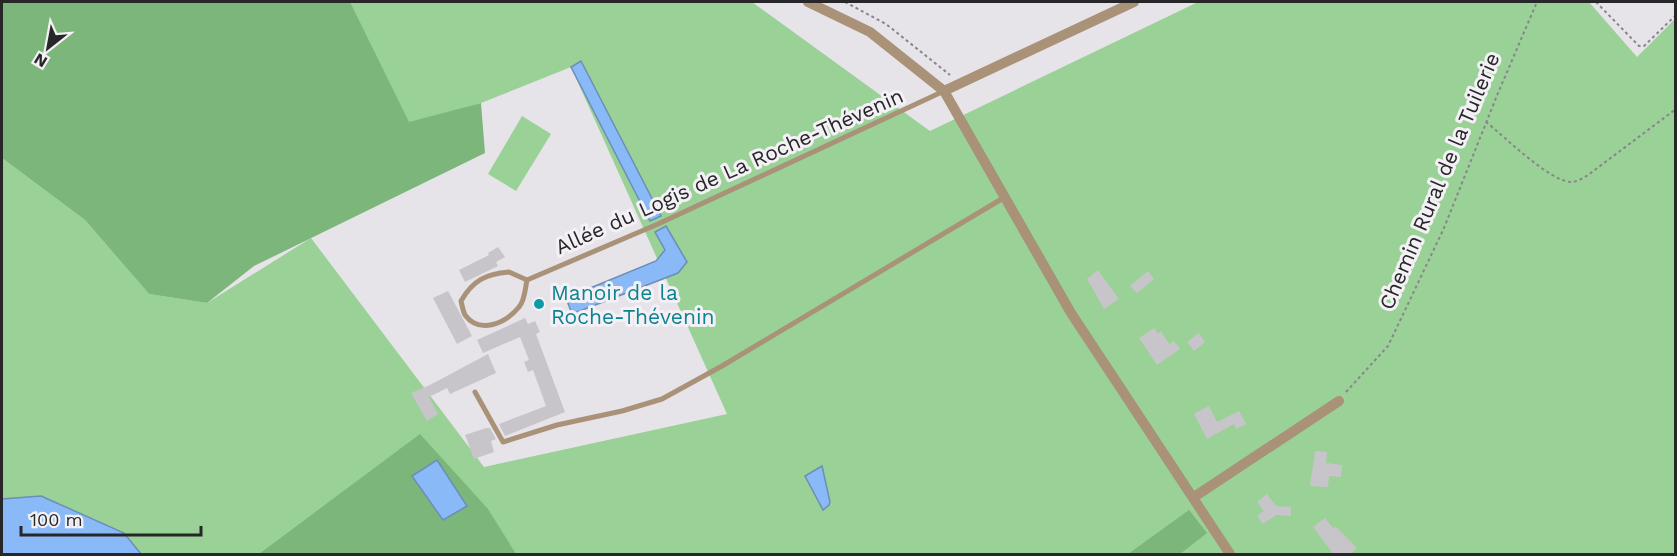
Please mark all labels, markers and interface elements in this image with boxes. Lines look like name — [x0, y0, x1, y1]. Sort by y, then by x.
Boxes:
north arrow — [18, 18, 78, 78]
text: N — [31, 49, 51, 72]
street label: Chemin Rural de la Tuilerie — [1373, 49, 1505, 313]
street label: Allée du Logis de La Roche-Thévenin — [551, 83, 907, 259]
place label: Manoir de la Roche-Thévenin — [551, 280, 715, 329]
marker: Manoir de la Roche-Thévenin — [532, 297, 546, 311]
scale bar — [21, 499, 201, 537]
text: 100 m — [30, 509, 83, 530]

